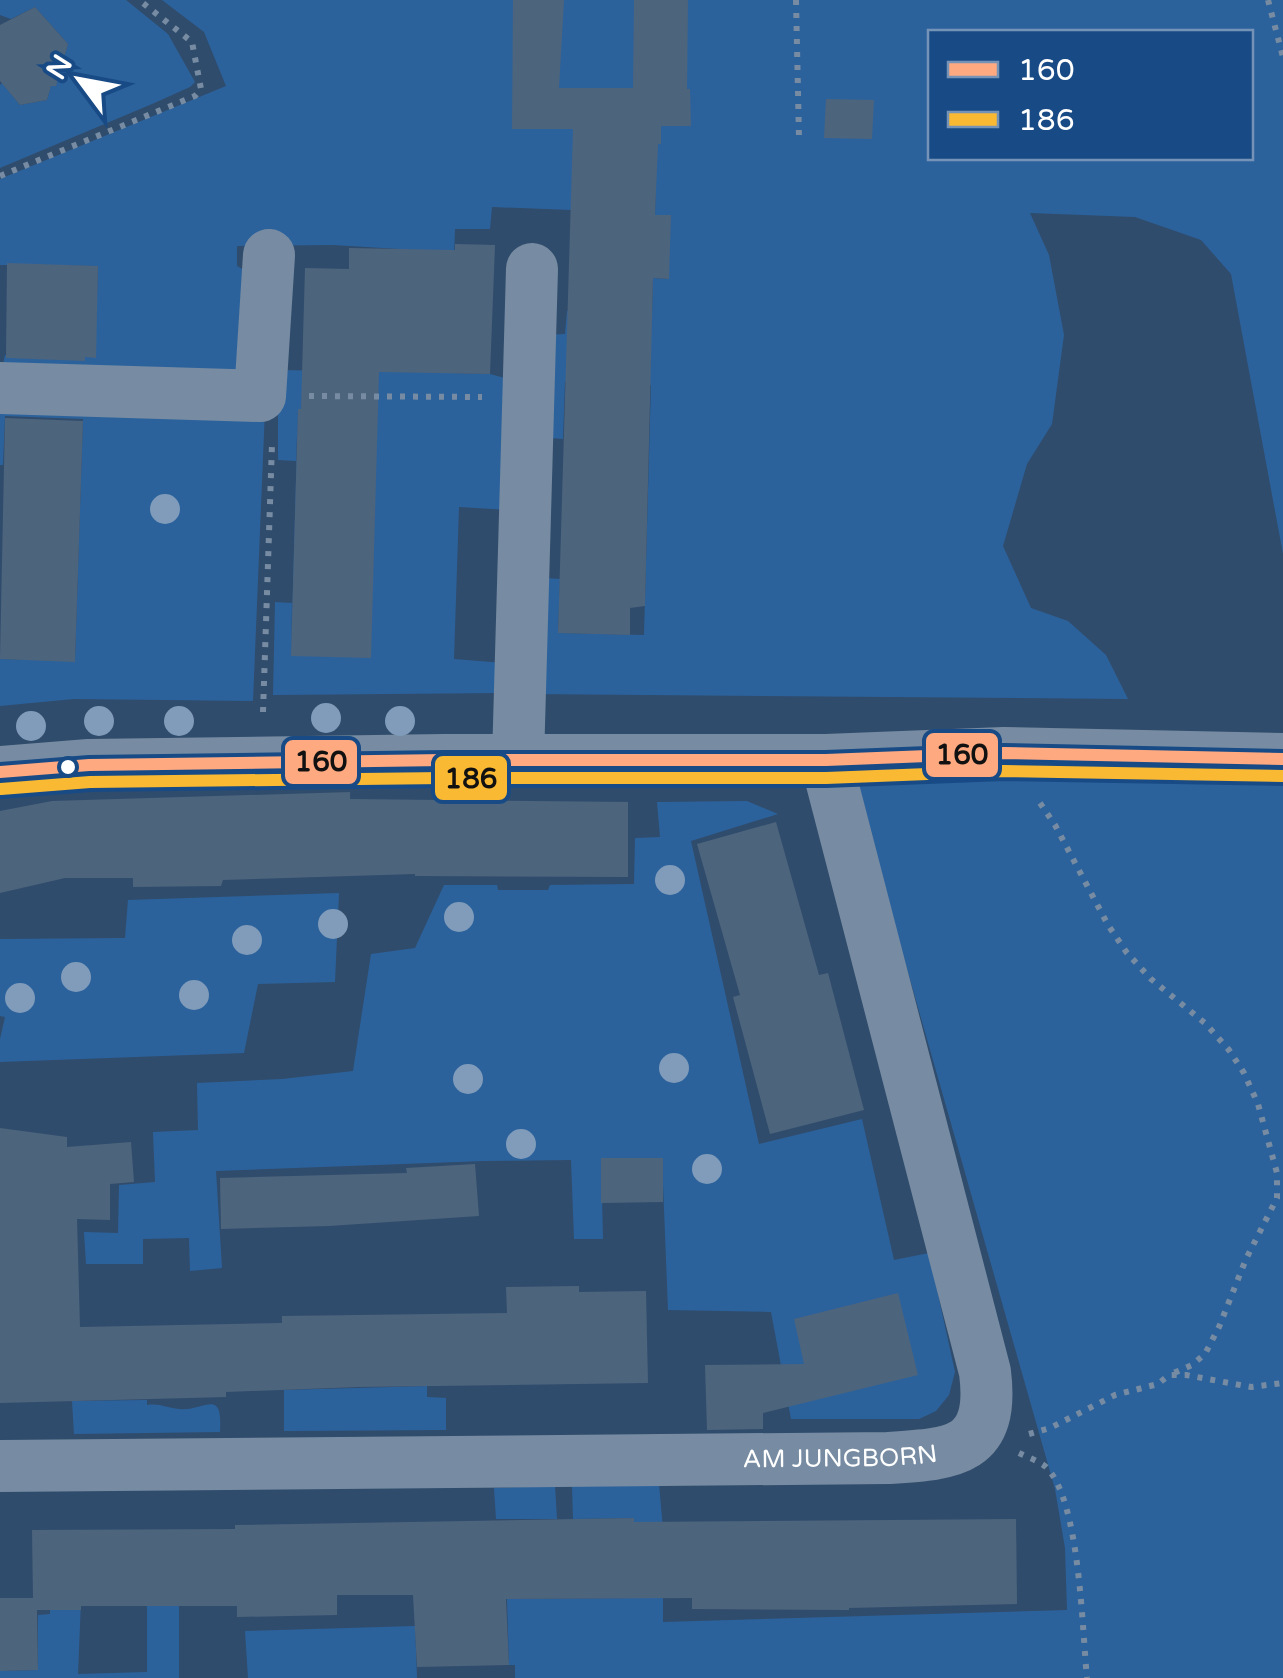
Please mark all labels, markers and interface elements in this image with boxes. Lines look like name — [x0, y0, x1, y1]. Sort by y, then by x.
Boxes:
north arrow — [30, 30, 130, 130]
legend — [928, 30, 1253, 160]
text: N — [39, 49, 80, 86]
text: 160 — [1018, 52, 1075, 89]
text: 186 — [1018, 102, 1075, 139]
line badge: 160 — [924, 731, 1000, 779]
line badge: 160 — [283, 738, 359, 786]
text: 160 — [936, 738, 988, 772]
text: 160 — [295, 745, 347, 779]
line badge: 186 — [433, 754, 509, 802]
unlabelled marker — [58, 757, 78, 777]
text: 186 — [445, 762, 497, 796]
street label: AM JUNGBORN — [743, 1439, 939, 1474]

